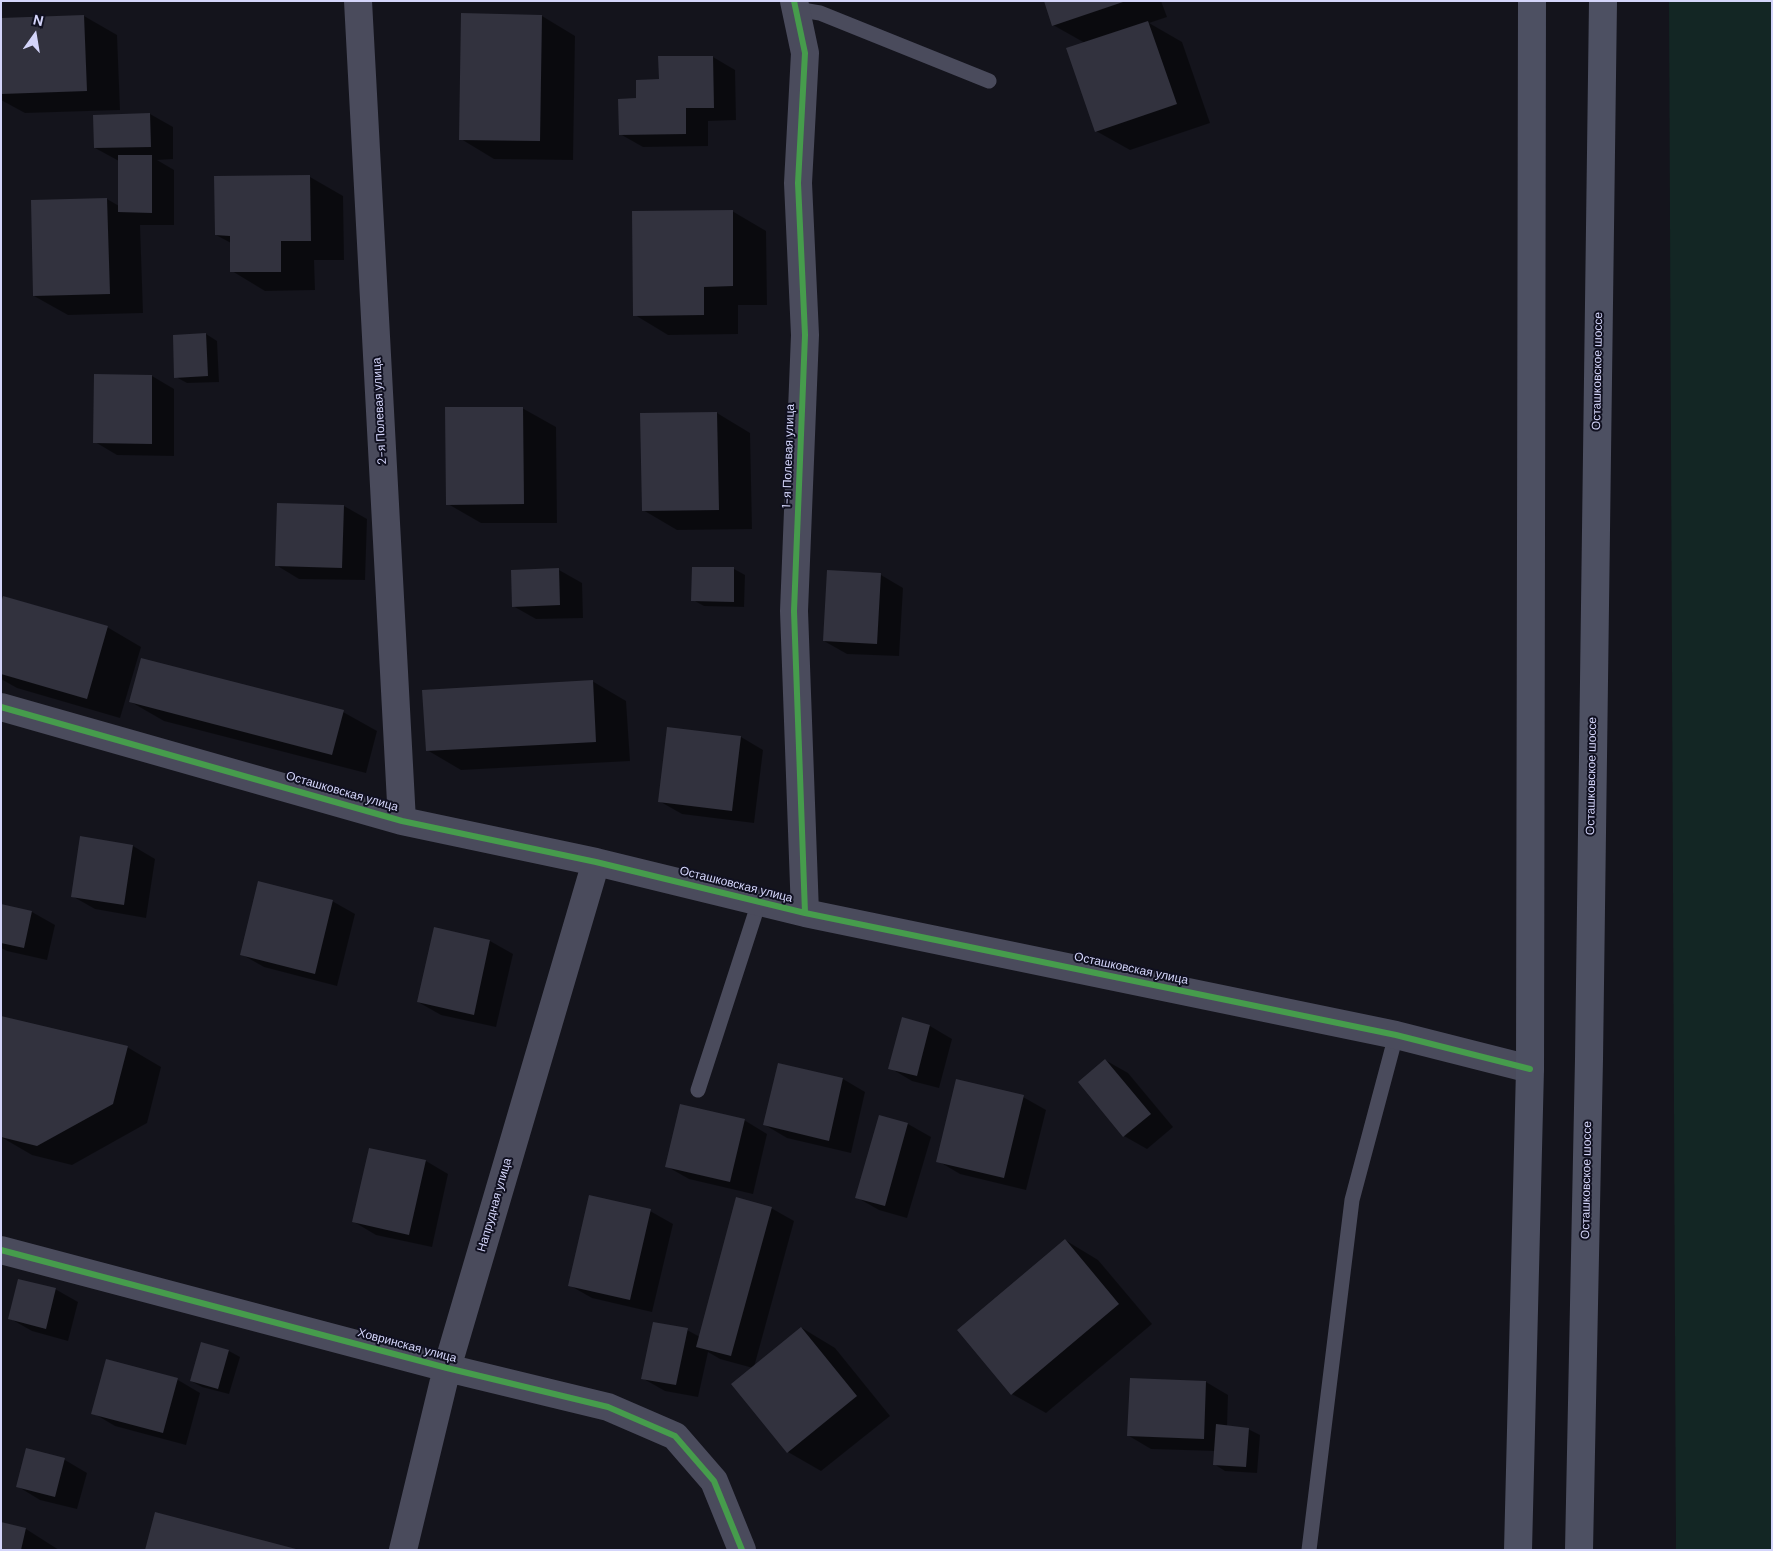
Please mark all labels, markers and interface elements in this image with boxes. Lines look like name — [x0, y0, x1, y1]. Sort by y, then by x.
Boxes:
north arrow — [10, 10, 60, 60]
text: N — [31, 10, 45, 30]
street label: Осташковское шоссе — [1590, 312, 1606, 430]
street label: 2-я Полевая улица — [370, 357, 390, 465]
street label: 1-я Полевая улица — [780, 404, 798, 508]
street label: Осташковское шоссе — [1584, 717, 1600, 835]
street label: Осташковская улица — [284, 769, 400, 815]
street label: Осташковская улица — [678, 864, 794, 906]
street label: Осташковская улица — [1073, 950, 1189, 988]
street label: Осташковское шоссе — [1579, 1121, 1595, 1239]
street label: Напрудная улица — [475, 1156, 515, 1254]
street label: Ховринская улица — [356, 1326, 458, 1366]

